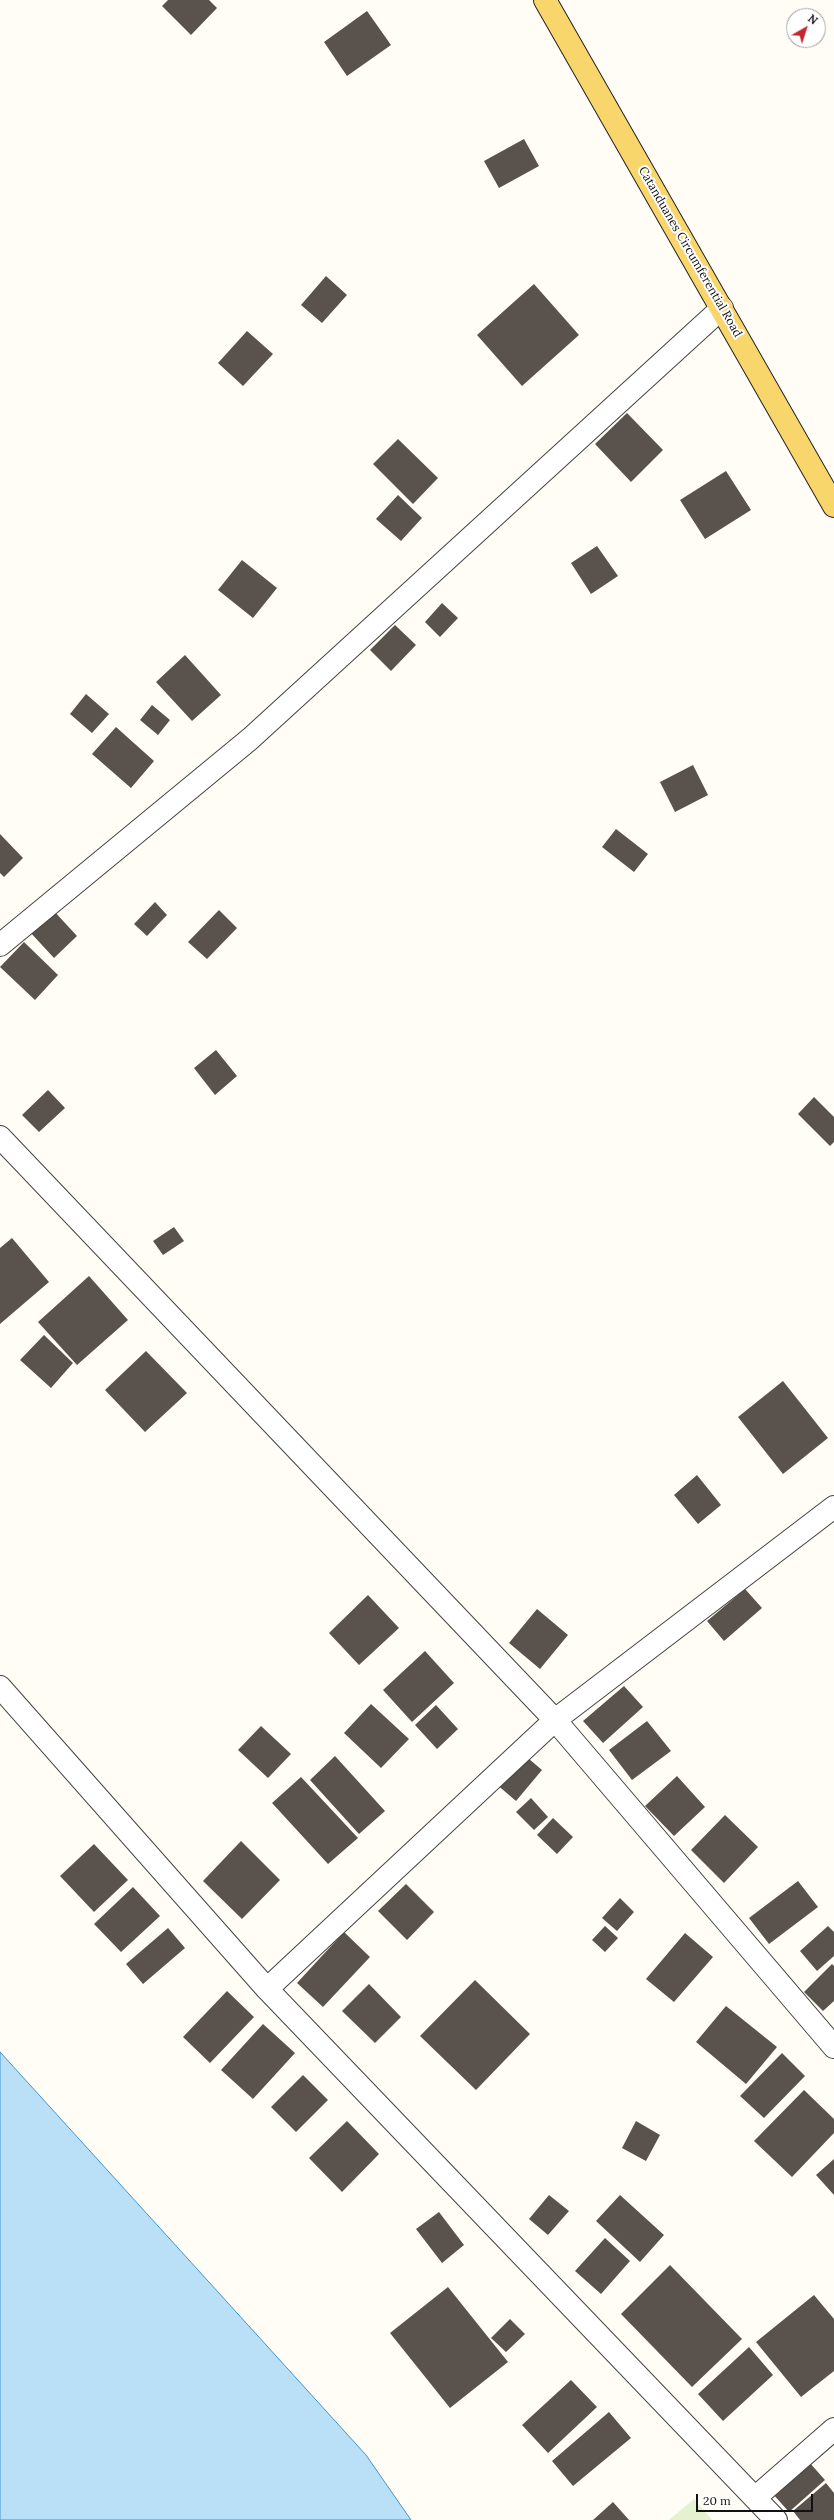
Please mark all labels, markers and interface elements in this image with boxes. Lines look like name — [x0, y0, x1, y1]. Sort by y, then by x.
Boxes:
north arrow — [786, 8, 826, 48]
text: N — [805, 11, 821, 28]
street label: Catanduanes Circumferential Road — [635, 164, 745, 340]
scale bar — [698, 2486, 815, 2512]
text: 20 m — [703, 2493, 731, 2508]

